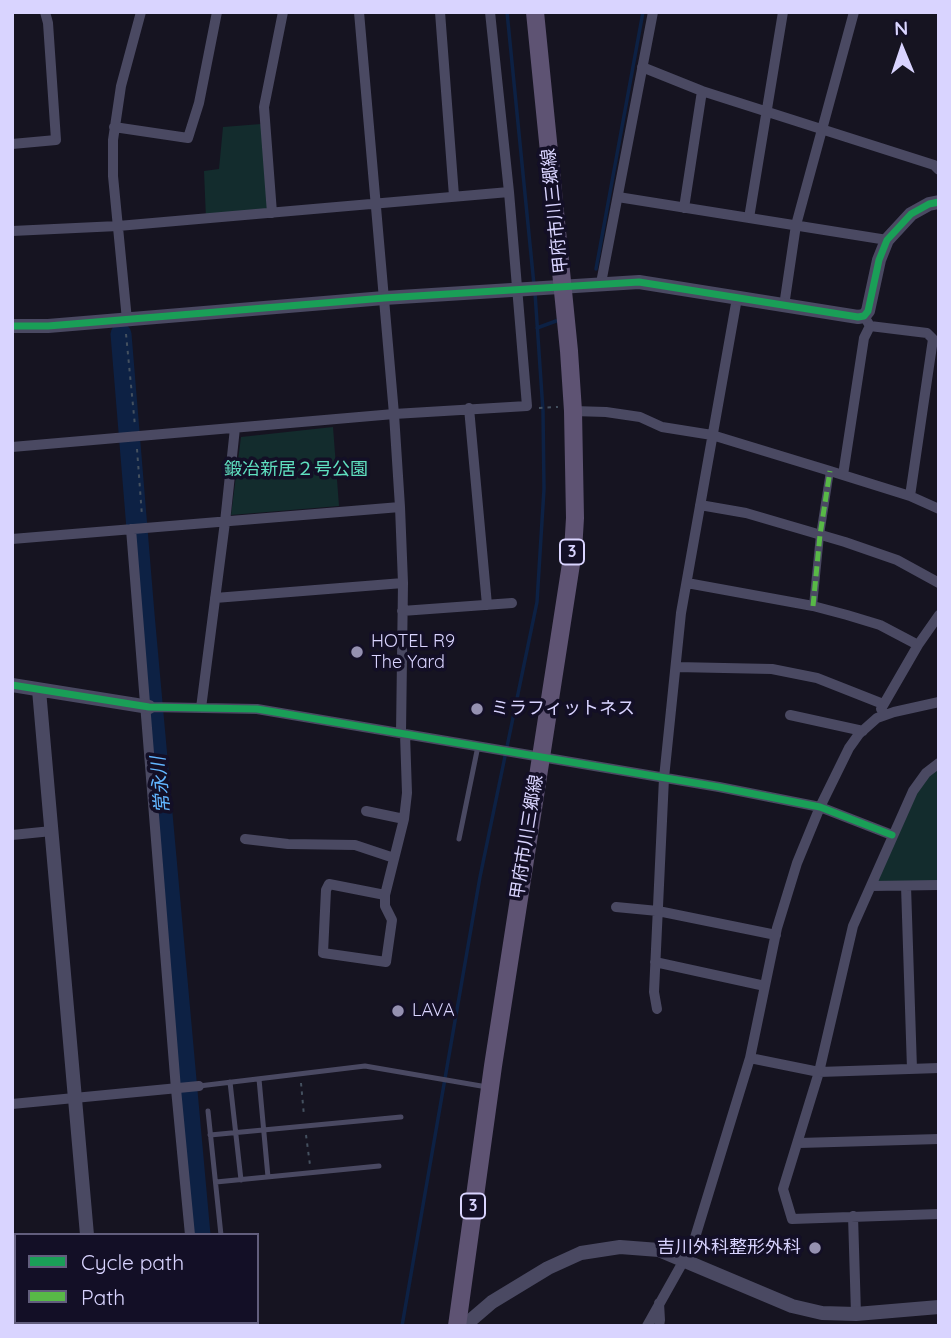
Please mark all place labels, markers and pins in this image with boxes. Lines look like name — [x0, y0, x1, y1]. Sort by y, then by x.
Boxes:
place label: HOTEL R9 The Yard — [371, 631, 455, 674]
marker: HOTEL R9 The Yard — [349, 644, 365, 660]
place label: ミラフィットネス — [491, 698, 635, 720]
marker: ミラフィットネス — [469, 701, 485, 717]
place label: LAVA — [412, 1000, 455, 1022]
marker: LAVA — [390, 1003, 406, 1019]
place label: 吉川外科整形外科 — [657, 1237, 801, 1259]
marker: 吉川外科整形外科 — [807, 1240, 823, 1256]

